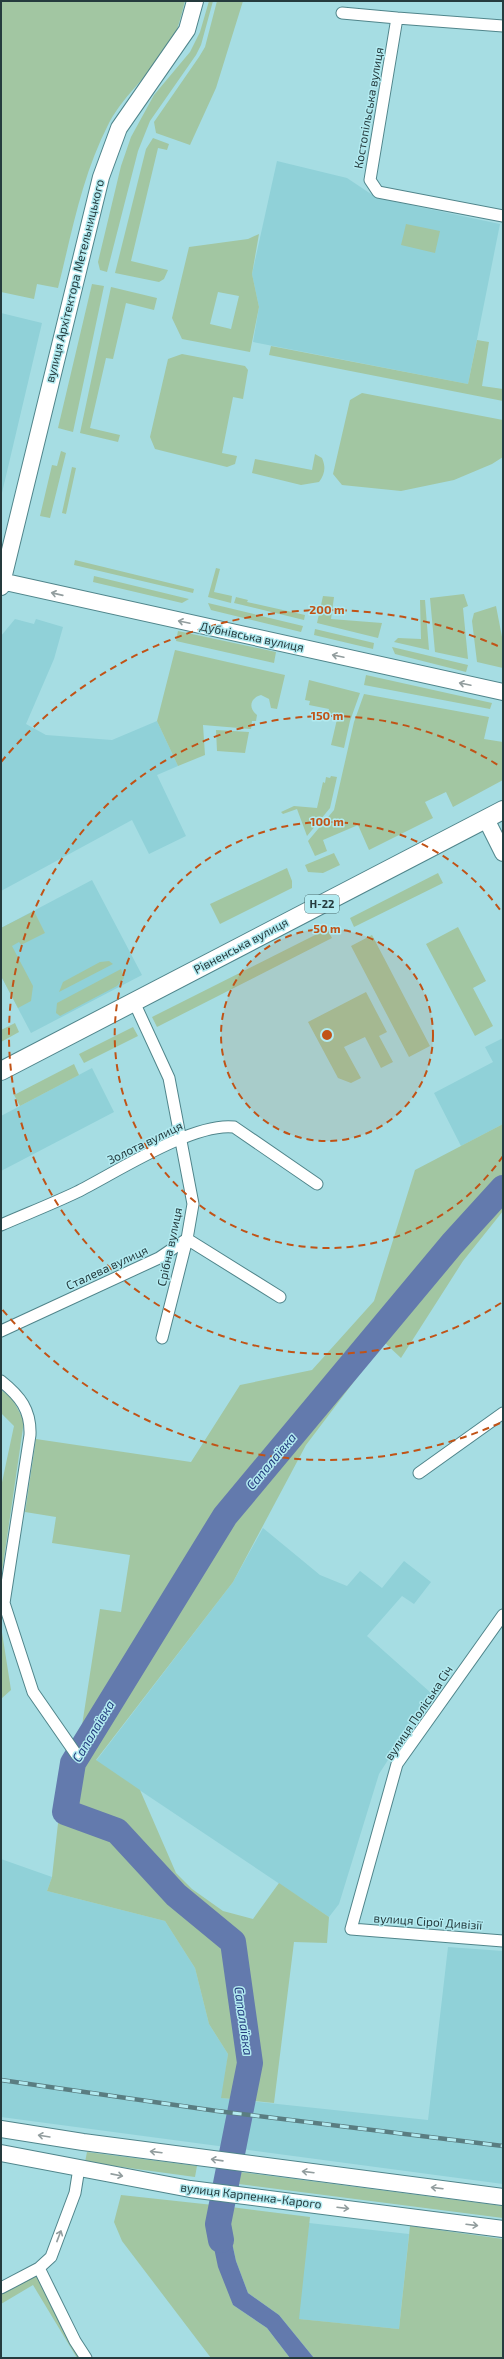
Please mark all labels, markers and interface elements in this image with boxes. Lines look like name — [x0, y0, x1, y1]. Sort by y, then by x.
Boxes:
street label: Костопільська вулиця — [350, 46, 387, 170]
street label: вулиця Архітектора Метельницького — [42, 178, 107, 384]
one-way arrow — [51, 589, 64, 597]
text: 200 m — [309, 602, 345, 616]
one-way arrow — [178, 617, 191, 625]
street label: Дубнівська вулиця — [199, 618, 305, 655]
one-way arrow — [332, 651, 345, 659]
one-way arrow — [459, 679, 472, 687]
text: 150 m — [311, 708, 343, 722]
text: 100 m — [310, 814, 344, 828]
road number: Н-22 — [305, 895, 339, 913]
street label: Рівненська вулиця — [191, 914, 291, 977]
text: 50 m — [313, 921, 341, 935]
centre of rings — [320, 1028, 334, 1042]
street label: Золота вулиця — [105, 1118, 185, 1167]
street label: Срібна вулиця — [154, 1206, 185, 1288]
street label: Сталева вулиця — [64, 1242, 150, 1293]
water label: Сапалаївка — [243, 1429, 299, 1493]
street label: вулиця Поліська Січ — [381, 1662, 456, 1763]
water label: Сапалаївка — [68, 1697, 118, 1765]
street label: вулиця Сірої Дивізії — [373, 1910, 484, 1933]
water label: Сапалаївка — [231, 1986, 257, 2056]
one-way arrow — [38, 2132, 51, 2140]
one-way arrow — [150, 2148, 163, 2156]
one-way arrow — [211, 2156, 224, 2164]
one-way arrow — [302, 2168, 315, 2176]
one-way arrow — [110, 2172, 123, 2180]
street label: вулиця Карпенка-Карого — [180, 2179, 323, 2212]
one-way arrow — [430, 2184, 443, 2192]
one-way arrow — [336, 2204, 349, 2212]
one-way arrow — [465, 2221, 478, 2228]
one-way arrow — [56, 2230, 64, 2242]

